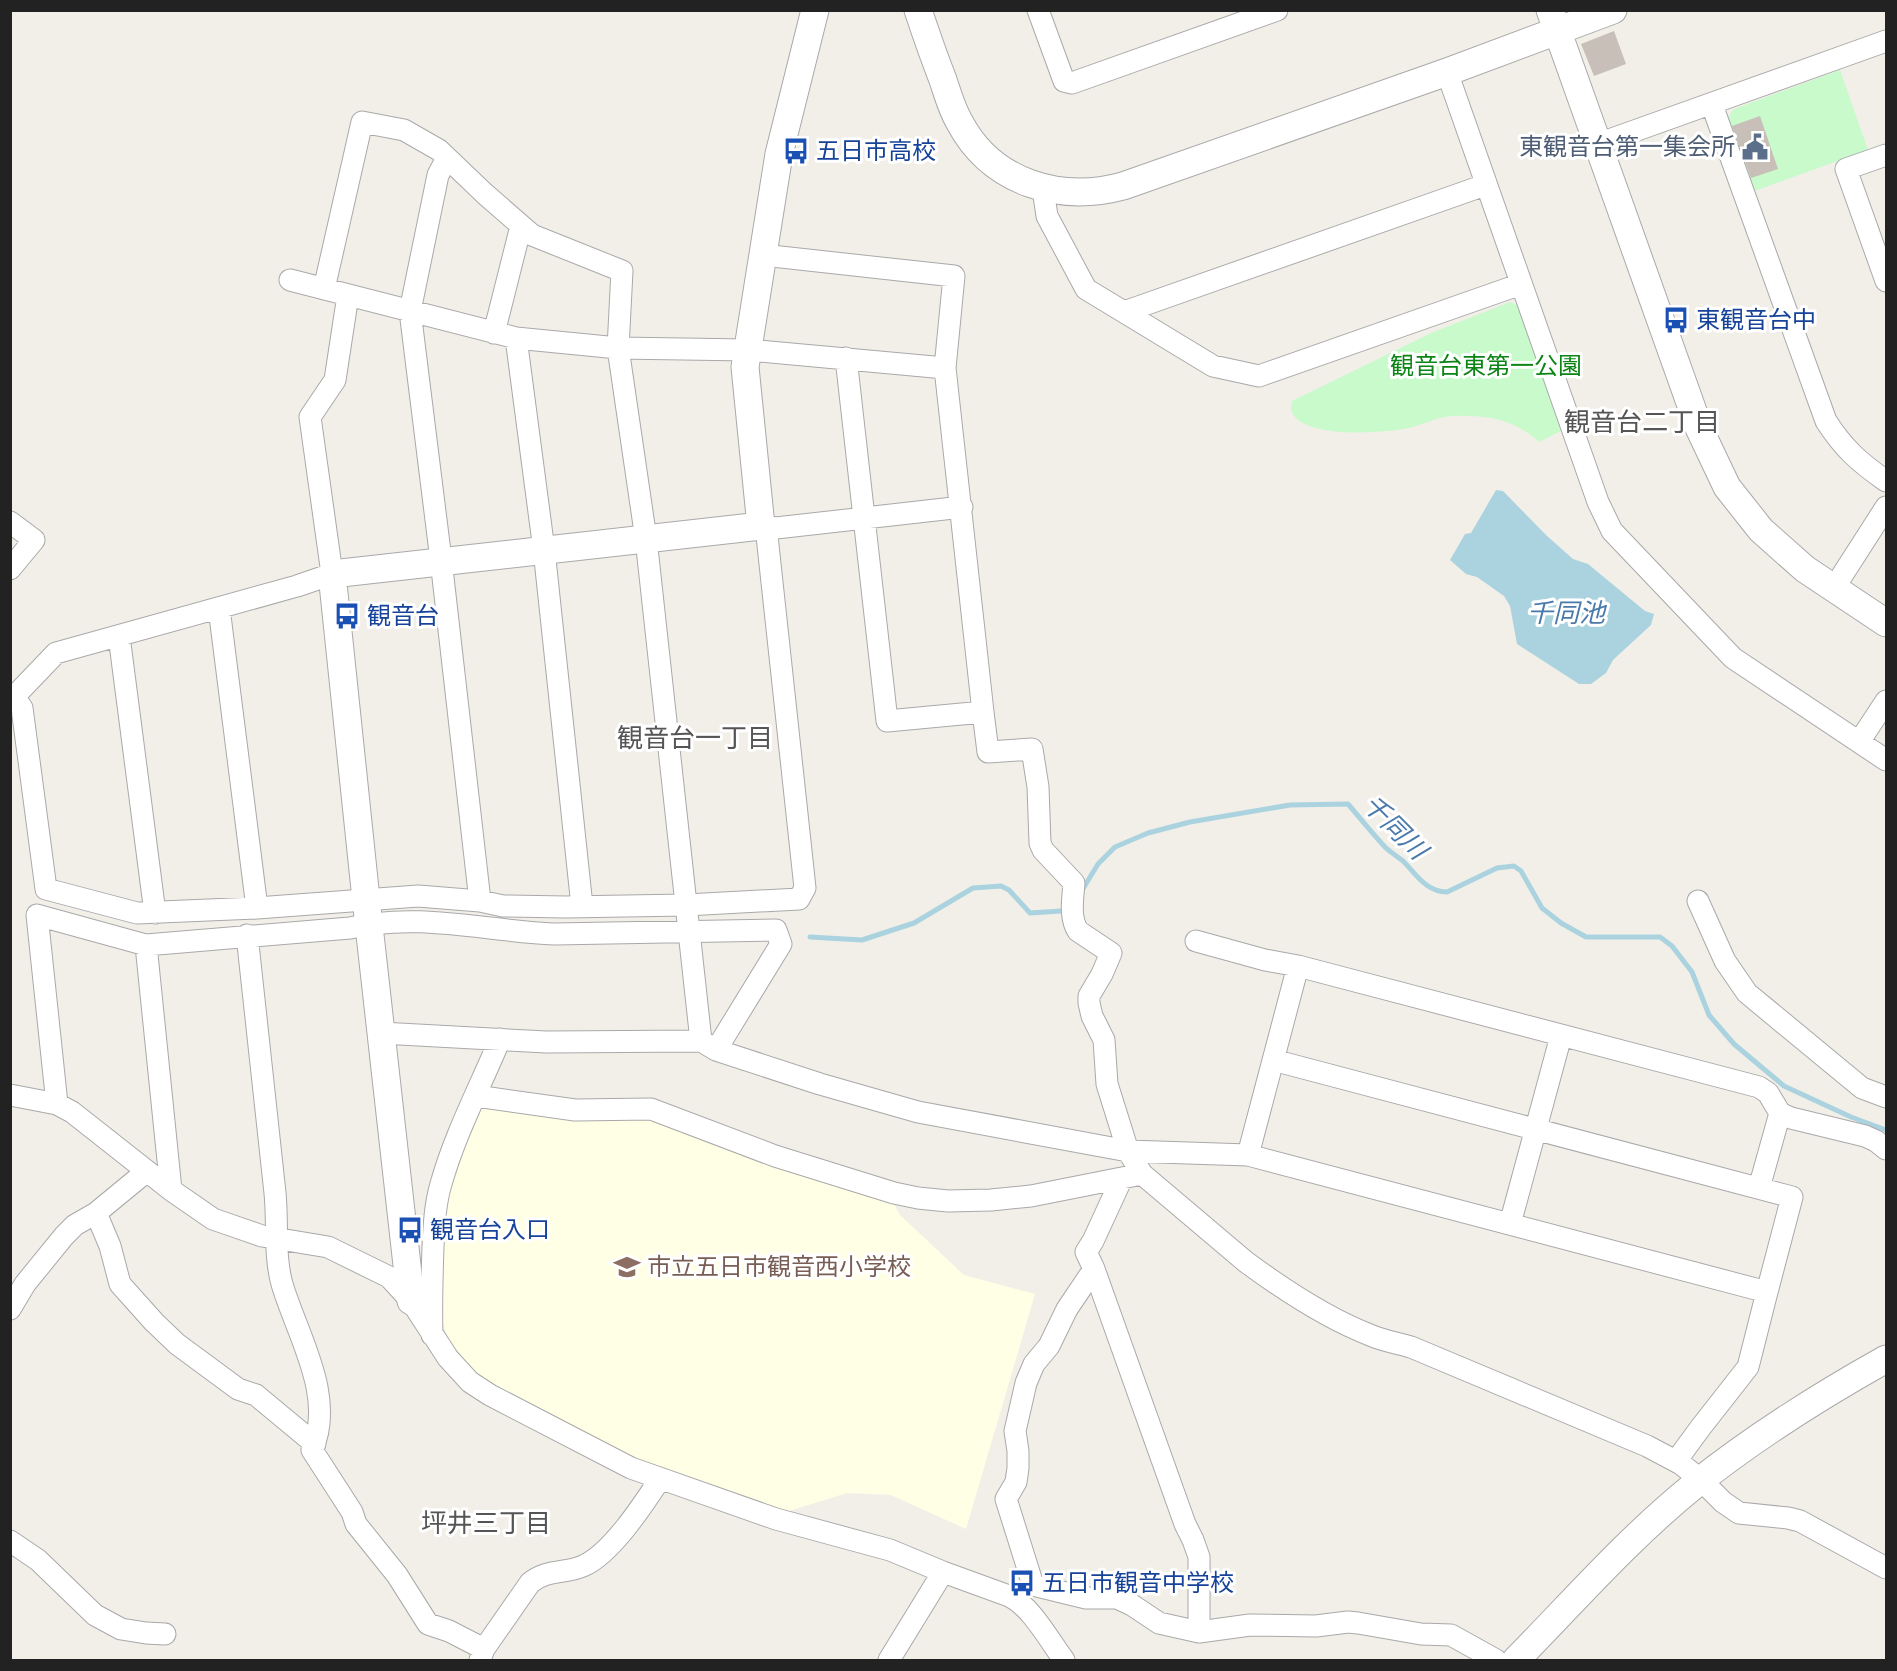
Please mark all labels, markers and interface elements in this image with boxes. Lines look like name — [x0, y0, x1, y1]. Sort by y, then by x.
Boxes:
place label: 東観音台第一集会所 — [1519, 129, 1735, 164]
public building icon: 東観音台第一集会所 — [1740, 132, 1770, 162]
place label: 五日市高校 — [816, 133, 936, 168]
bus stop icon: 五日市高校 — [781, 136, 811, 166]
place label: 東観音台中 — [1696, 302, 1816, 337]
bus stop icon: 東観音台中 — [1661, 305, 1691, 335]
park label: 観音台東第一公園 — [1390, 348, 1582, 383]
district label: 観音台二丁目 — [1564, 403, 1720, 441]
water label: 千同池 — [1527, 594, 1608, 632]
place label: 観音台 — [367, 598, 439, 633]
bus stop icon: 観音台 — [332, 601, 362, 631]
district label: 観音台一丁目 — [617, 719, 773, 757]
water label: 千同川 — [1354, 786, 1438, 870]
place label: 観音台入口 — [430, 1212, 550, 1247]
bus stop icon: 観音台入口 — [395, 1215, 425, 1245]
place label: 市立五日市観音西小学校 — [647, 1249, 911, 1284]
school or university icon: 市立五日市観音西小学校 — [612, 1252, 642, 1282]
district label: 坪井三丁目 — [421, 1504, 551, 1542]
place label: 五日市観音中学校 — [1042, 1565, 1234, 1600]
bus stop icon: 五日市観音中学校 — [1007, 1568, 1037, 1598]

